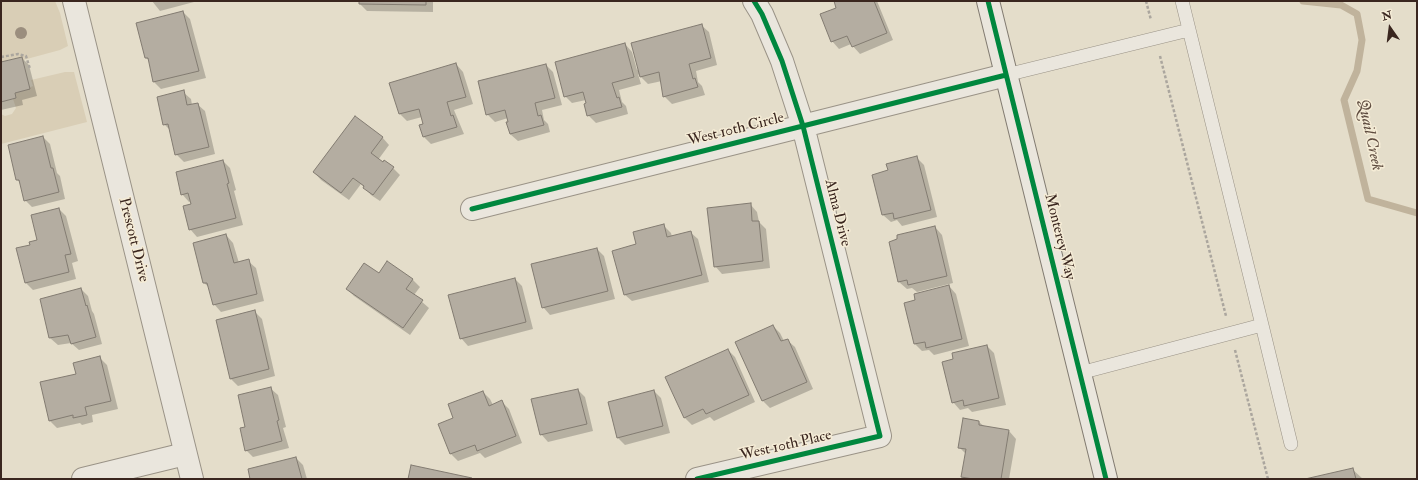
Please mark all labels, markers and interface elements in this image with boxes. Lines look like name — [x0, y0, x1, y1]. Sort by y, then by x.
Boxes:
north arrow — [1370, 8, 1410, 48]
text: N — [1381, 8, 1393, 23]
water label: Quail Creek — [1352, 97, 1386, 173]
street label: West 10th Circle — [686, 109, 786, 151]
street label: Alma Drive — [820, 178, 854, 248]
street label: Monterey Way — [1040, 192, 1078, 282]
street label: Prescott Drive — [114, 196, 152, 284]
street label: West 10th Place — [739, 427, 833, 465]

